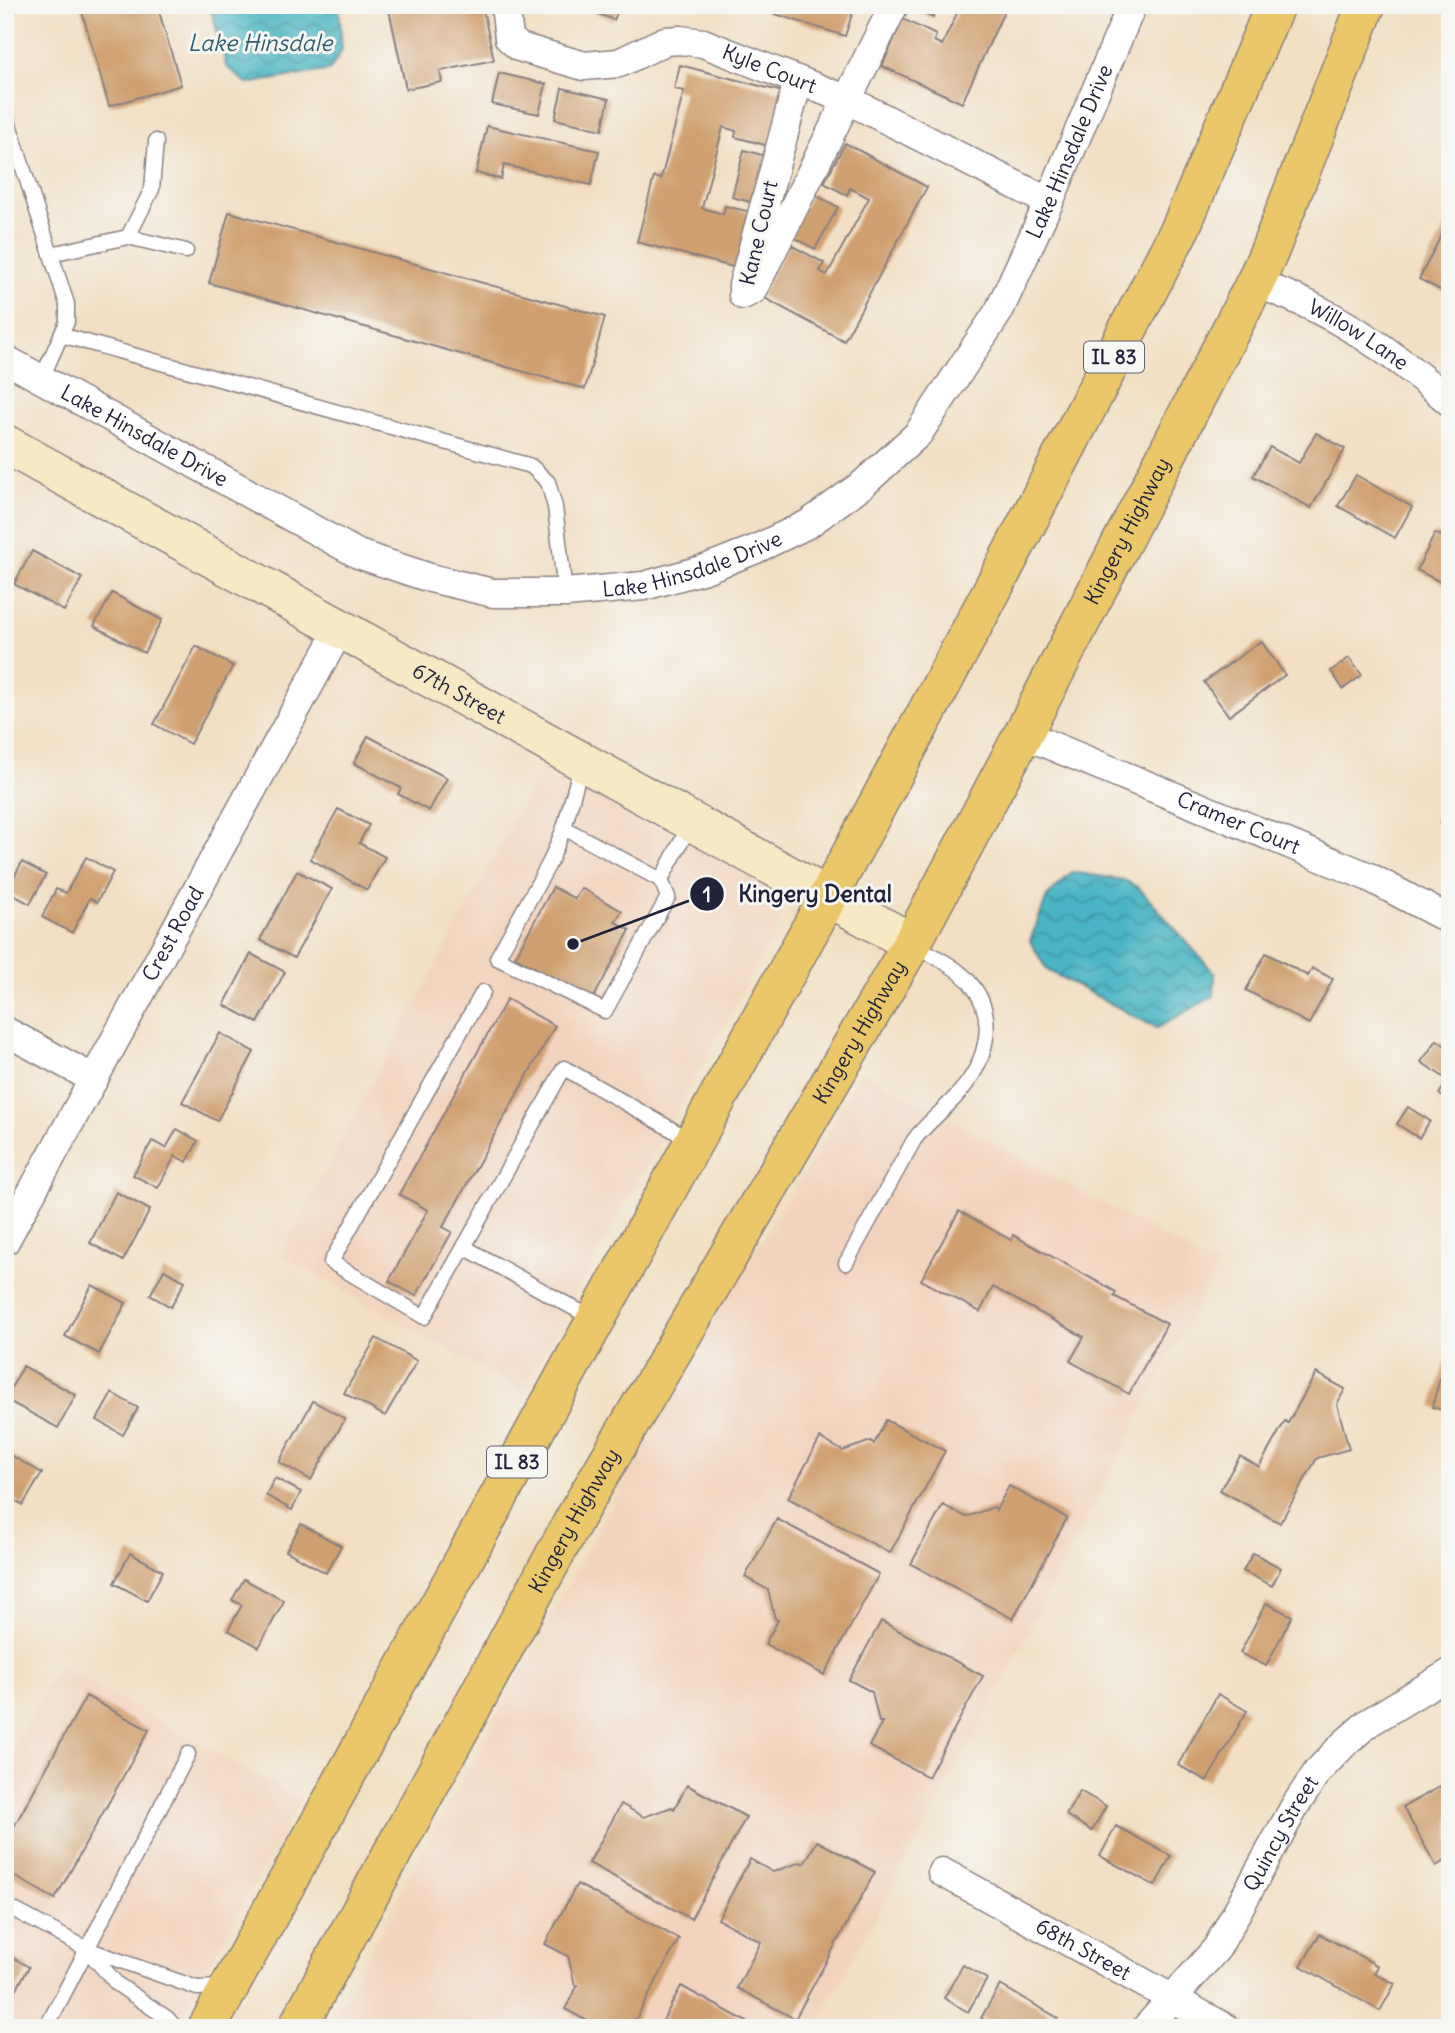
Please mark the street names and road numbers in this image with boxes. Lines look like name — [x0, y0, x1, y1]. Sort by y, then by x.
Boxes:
street label: Kyle Court — [718, 38, 821, 99]
street label: Lake Hinsdale Drive — [1020, 60, 1118, 243]
street label: Kane Court — [733, 178, 784, 288]
street label: Willow Lane — [1304, 293, 1414, 376]
road number: IL 83 — [1084, 342, 1144, 372]
street label: Lake Hinsdale Drive — [56, 378, 233, 492]
street label: Kingery Highway — [1078, 453, 1176, 609]
street label: Lake Hinsdale Drive — [601, 525, 786, 603]
street label: 67th Street — [408, 657, 511, 730]
street label: Cramer Court — [1173, 785, 1304, 860]
street label: Crest Road — [136, 882, 209, 986]
street label: Kingery Highway — [807, 955, 912, 1109]
street label: Kingery Highway — [522, 1443, 626, 1598]
road number: IL 83 — [487, 1446, 547, 1478]
street label: Quincy Street — [1237, 1770, 1324, 1896]
street label: 68th Street — [1031, 1912, 1136, 1986]

